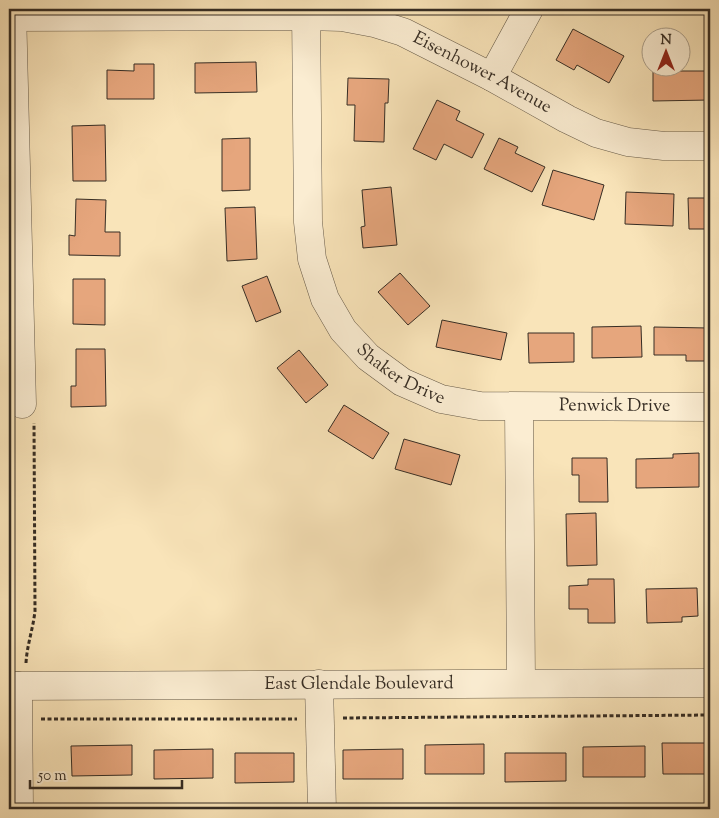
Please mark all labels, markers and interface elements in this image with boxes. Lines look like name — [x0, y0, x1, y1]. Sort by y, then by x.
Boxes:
street label: Eisenhower Avenue — [408, 26, 556, 121]
north arrow — [642, 28, 692, 78]
text: N — [660, 31, 672, 51]
street label: Shaker Drive — [349, 338, 449, 412]
street label: Penwick Drive — [559, 393, 670, 420]
street label: East Glendale Boulevard — [264, 671, 454, 698]
scale bar — [30, 758, 182, 790]
text: 50 m — [37, 766, 67, 787]

